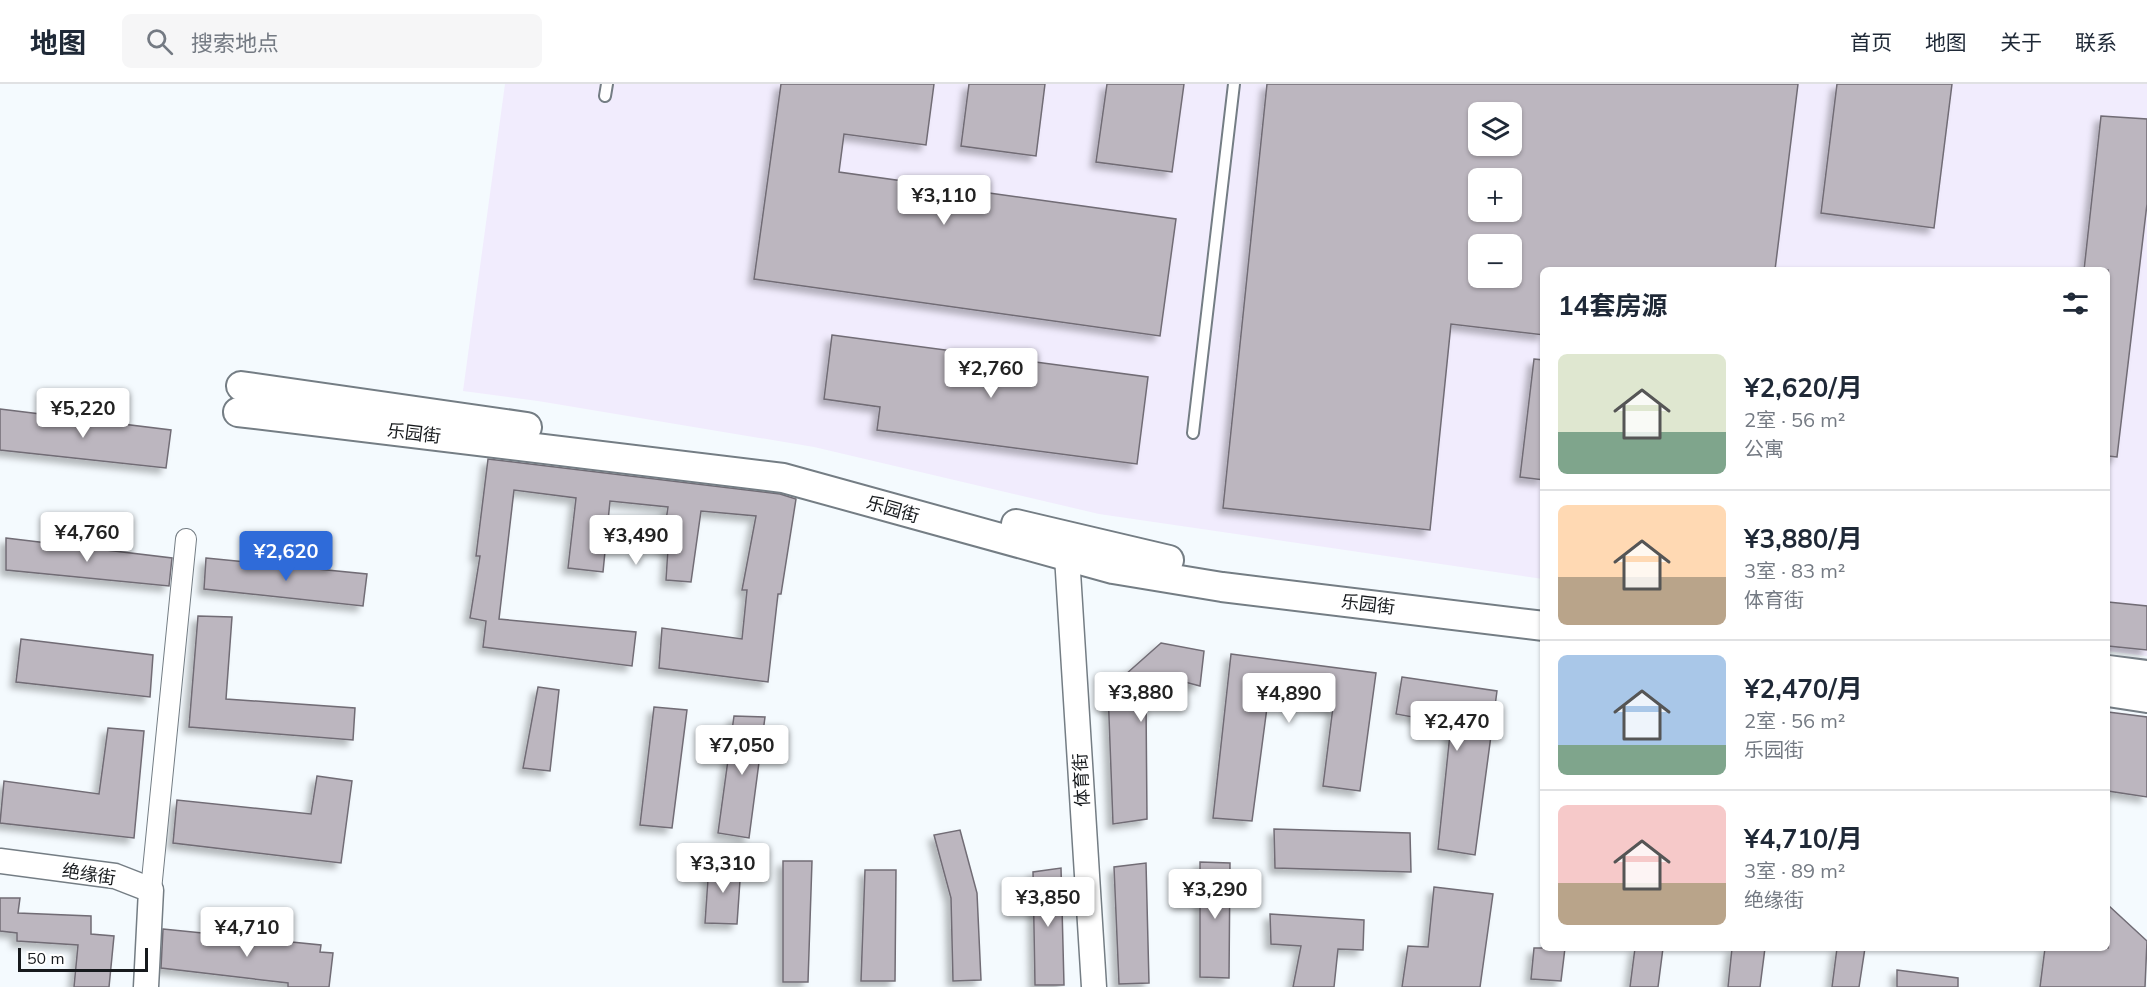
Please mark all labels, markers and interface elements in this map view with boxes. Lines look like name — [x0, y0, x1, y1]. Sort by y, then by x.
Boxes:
search box — [122, 14, 542, 68]
text: 地图 — [30, 25, 86, 60]
icon: search — [143, 25, 176, 58]
text: 搜索地点 — [191, 29, 279, 57]
text: 首页 — [1850, 29, 1892, 55]
text: 地图 — [1925, 29, 1967, 55]
text: 关于 — [2000, 29, 2042, 55]
text: 联系 — [2075, 29, 2117, 55]
map controls — [1468, 102, 1522, 288]
button: layers — [1468, 102, 1522, 156]
button: + — [1468, 168, 1522, 222]
pin: ¥3,110 — [895, 175, 993, 226]
text: ¥3,110 — [912, 182, 976, 207]
button: − — [1468, 234, 1522, 288]
icon: filters — [2059, 287, 2092, 320]
text: 14套房源 — [1558, 289, 1667, 322]
pin: ¥2,760 — [942, 348, 1040, 399]
text: ¥2,760 — [959, 355, 1023, 380]
text: ¥2,620/月 — [1744, 371, 1863, 404]
icon: home — [1606, 378, 1678, 450]
pin: ¥5,220 — [34, 388, 132, 439]
text: ¥5,220 — [51, 395, 115, 420]
text: 2室 · 56 m² — [1744, 407, 1845, 432]
street label: 乐园街 — [386, 418, 442, 448]
text: 公寓 — [1744, 436, 1784, 461]
street label: 乐园街 — [864, 491, 922, 527]
pin: ¥4,760 — [38, 512, 136, 563]
pin: ¥3,490 — [587, 515, 685, 566]
text: ¥4,760 — [55, 519, 119, 544]
text: ¥3,490 — [604, 522, 668, 547]
text: ¥3,880/月 — [1744, 522, 1863, 555]
icon: home — [1606, 529, 1678, 601]
pin: ¥2,620 — [237, 531, 335, 582]
text: ¥2,620 — [254, 538, 318, 563]
text: 3室 · 83 m² — [1744, 558, 1845, 583]
text: 体育街 — [1744, 587, 1804, 612]
street label: 乐园街 — [1340, 589, 1396, 619]
pin: ¥3,880 — [1092, 672, 1190, 723]
text: ¥2,470/月 — [1744, 672, 1863, 705]
pin: ¥4,890 — [1240, 673, 1338, 724]
text: ¥3,880 — [1109, 679, 1173, 704]
icon: home — [1606, 679, 1678, 751]
text: ¥4,890 — [1257, 680, 1321, 705]
pin: ¥2,470 — [1408, 701, 1506, 752]
text: ¥2,470 — [1425, 708, 1489, 733]
text: 2室 · 56 m² — [1744, 708, 1845, 733]
pin: ¥7,050 — [693, 725, 791, 776]
text: ¥7,050 — [710, 732, 774, 757]
text: 乐园街 — [1744, 737, 1804, 762]
street label: 体育街 — [1068, 752, 1094, 808]
text: ¥4,710/月 — [1744, 822, 1863, 855]
icon: home — [1606, 829, 1678, 901]
pin: ¥3,310 — [674, 843, 772, 894]
text: ¥3,310 — [691, 850, 755, 875]
street label: 绝缘街 — [61, 858, 117, 890]
text: 3室 · 89 m² — [1744, 858, 1845, 883]
pin: ¥3,290 — [1166, 869, 1264, 920]
text: ¥3,290 — [1183, 876, 1247, 901]
pin: ¥3,850 — [999, 877, 1097, 928]
text: ¥3,850 — [1016, 884, 1080, 909]
text: 绝缘街 — [1744, 887, 1804, 912]
pin: ¥4,710 — [198, 907, 296, 958]
text: ¥4,710 — [215, 914, 279, 939]
scale bar — [18, 945, 148, 972]
text: 50 m — [27, 948, 64, 968]

